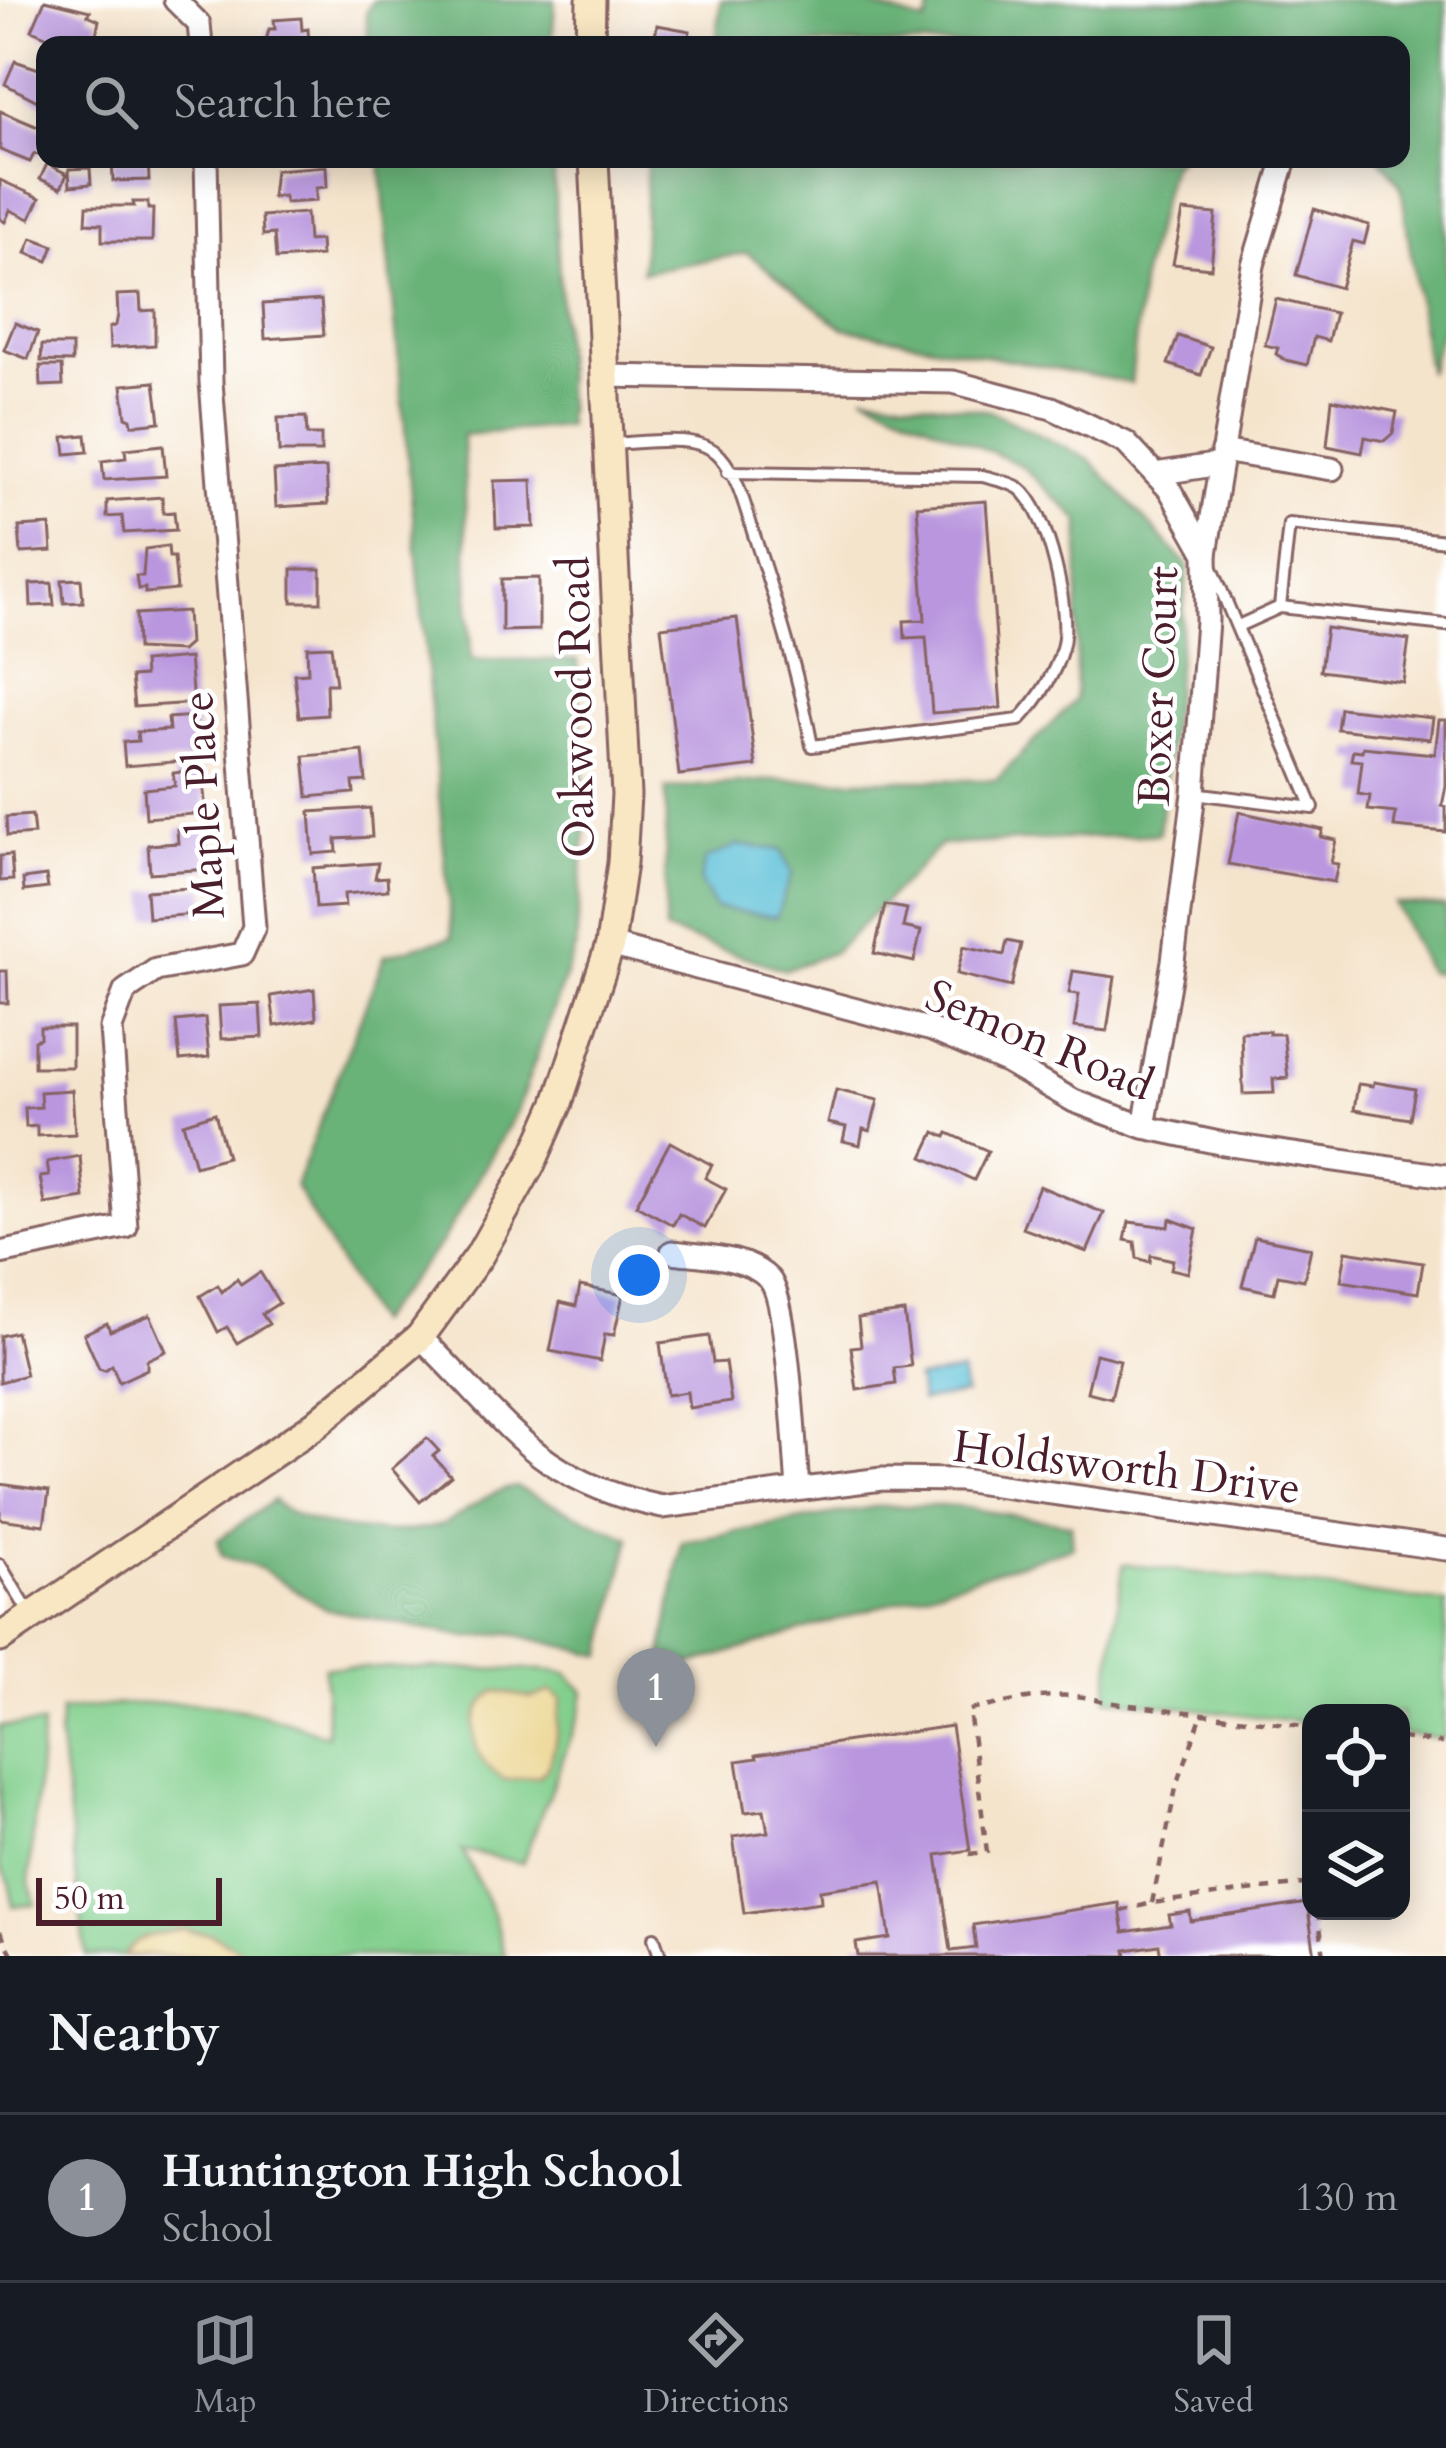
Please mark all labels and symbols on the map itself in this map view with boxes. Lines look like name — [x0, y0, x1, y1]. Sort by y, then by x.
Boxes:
street label: Oakwood Road — [543, 555, 610, 859]
street label: Boxer Court — [1124, 565, 1193, 807]
street label: Maple Place — [167, 689, 240, 920]
street label: Semon Road — [916, 965, 1163, 1116]
your location — [609, 1245, 669, 1305]
street label: Holdsworth Drive — [950, 1416, 1304, 1519]
pin: 1 — [617, 1648, 695, 1747]
scale bar — [36, 1872, 222, 1925]

